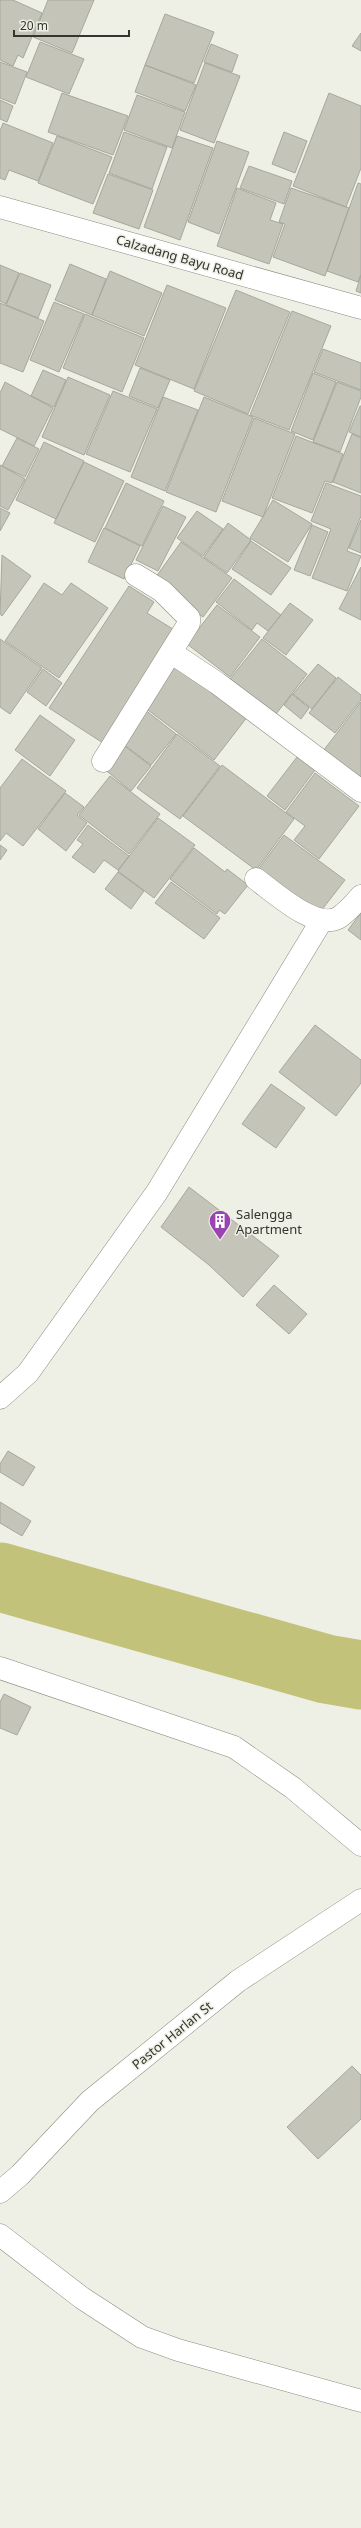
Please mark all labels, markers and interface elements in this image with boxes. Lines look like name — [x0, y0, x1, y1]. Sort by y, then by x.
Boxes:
scale bar — [14, 12, 129, 38]
text: 20 m — [20, 17, 48, 34]
street label: Calzadang Bayu Road — [114, 230, 246, 284]
place label: Salengga Apartment — [236, 1205, 302, 1238]
building icon: Salengga Apartment — [207, 1208, 233, 1241]
street label: Pastor Harlan St — [128, 1997, 216, 2073]

